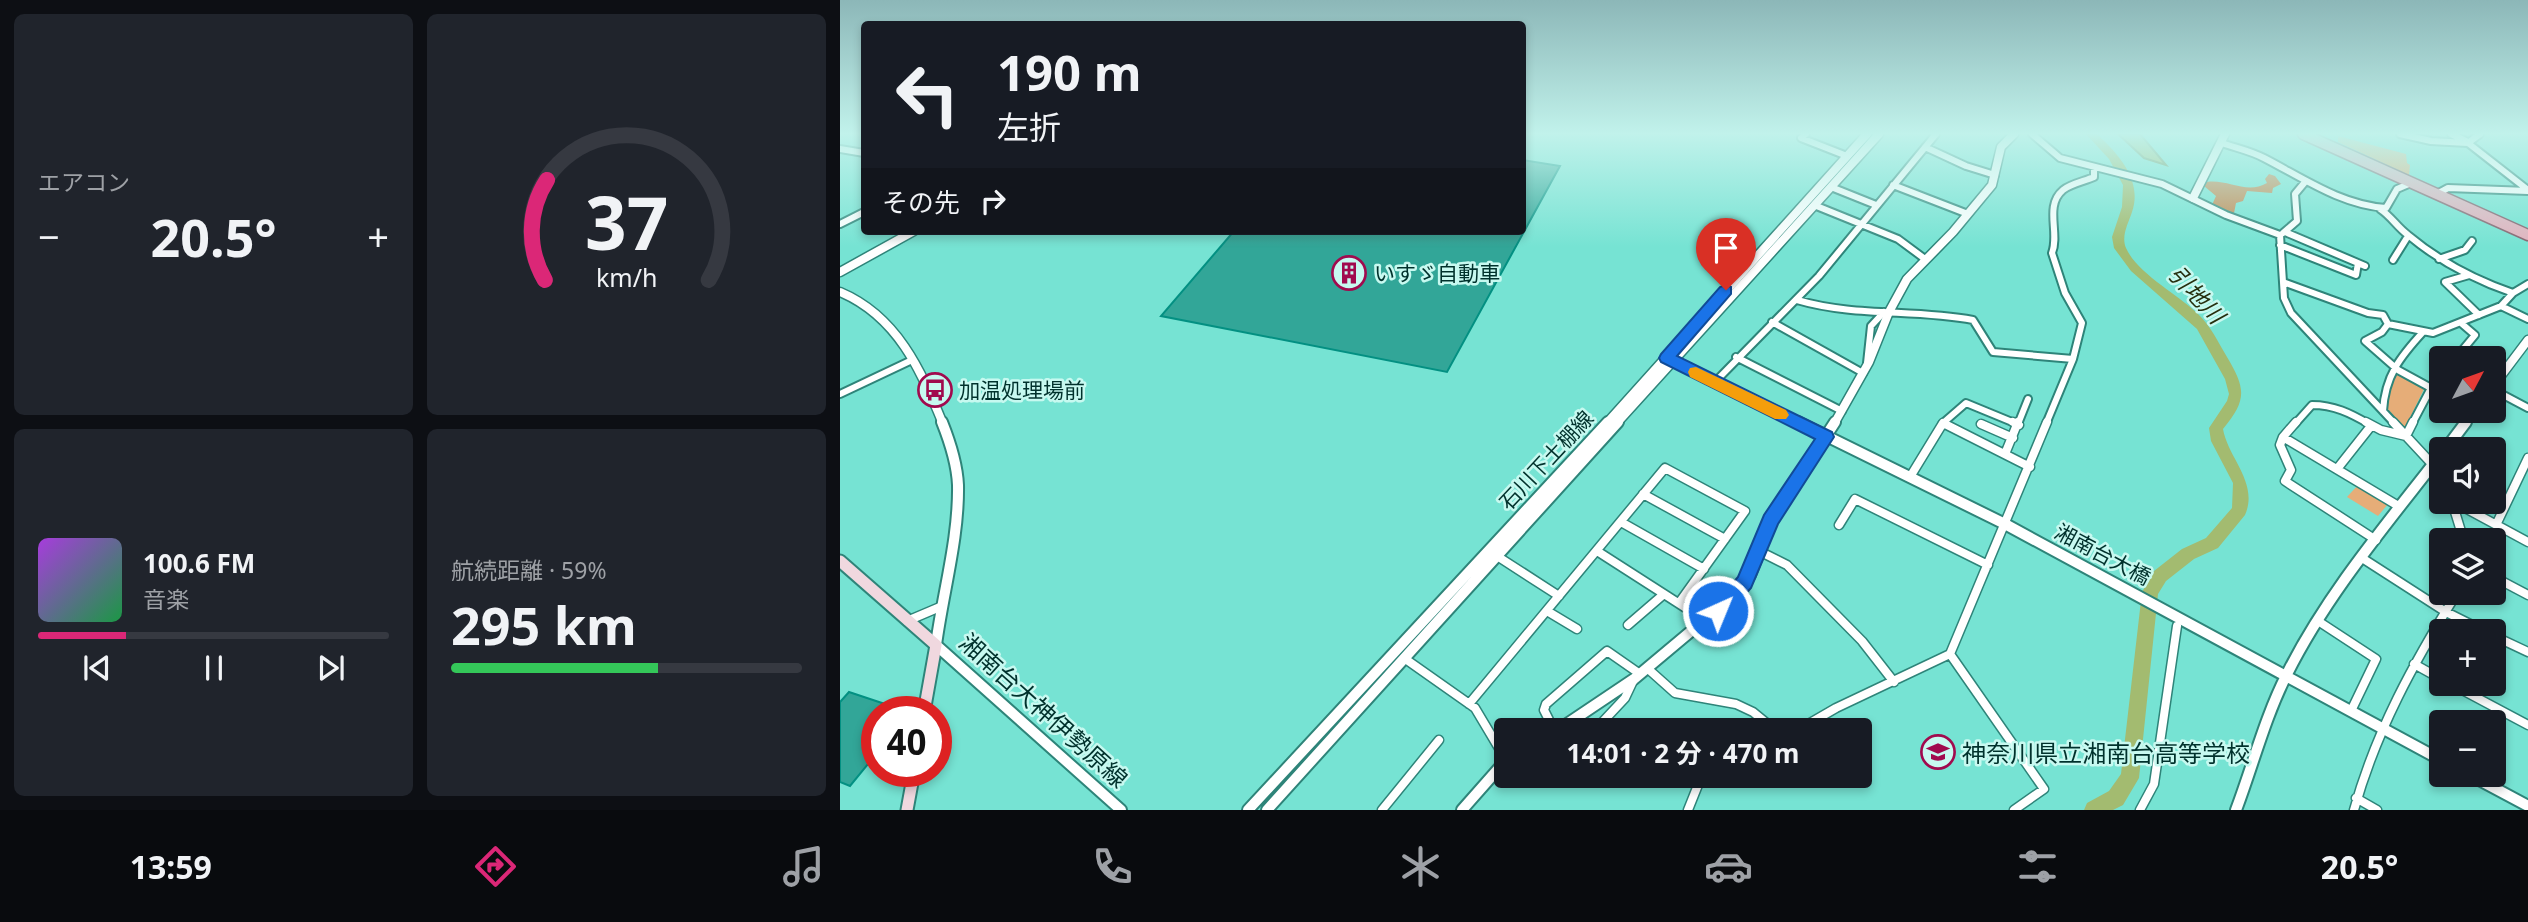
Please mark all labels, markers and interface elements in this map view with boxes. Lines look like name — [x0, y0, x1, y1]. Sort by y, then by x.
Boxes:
text: 190 m — [997, 39, 1142, 105]
icon: left — [882, 49, 973, 140]
text: 左折 — [997, 105, 1061, 148]
text: エアコン — [38, 166, 130, 198]
text: 37 — [585, 173, 668, 272]
icon: right — [974, 182, 1012, 220]
text: その先 — [882, 184, 960, 220]
text: 20.5° — [151, 201, 276, 272]
text: − — [38, 210, 60, 262]
text: + — [367, 210, 389, 262]
pin — [1696, 218, 1756, 290]
icon: arrive — [1707, 229, 1745, 267]
building icon: いすゞ自動車 — [1330, 254, 1368, 292]
water label: 引地川 — [2162, 258, 2234, 332]
place label: いすゞ自動車 — [1374, 259, 1500, 287]
text: km/h — [596, 260, 657, 294]
north arrow — [2429, 346, 2506, 424]
map controls — [2429, 346, 2506, 787]
bus stop icon: 加温処理場前 — [916, 371, 954, 409]
place label: 加温処理場前 — [959, 376, 1085, 404]
street label: 石川下土棚線 — [1493, 404, 1599, 516]
button: sound — [2429, 437, 2506, 514]
street label: 湘南台大橋 — [2050, 517, 2156, 591]
button: layers — [2429, 528, 2506, 605]
text: 100.6 FM — [143, 545, 255, 581]
text: 航続距離 · 59% — [451, 554, 607, 586]
position arrow — [1681, 574, 1755, 648]
text: 音楽 — [143, 583, 189, 615]
text: 295 km — [451, 589, 637, 660]
button: + — [2429, 619, 2506, 696]
street label: 湘南台大神伊勢原線 — [953, 625, 1135, 795]
icon: previous — [78, 649, 116, 687]
icon: pause — [195, 649, 233, 687]
icon: next — [312, 649, 350, 687]
speed limit sign: 40 — [861, 696, 952, 787]
button: − — [2429, 710, 2506, 787]
school or university icon: 神奈川県立湘南台高等学校 — [1919, 733, 1957, 771]
text: 14:01 · 2 分 · 470 m — [1567, 735, 1799, 771]
place label: 神奈川県立湘南台高等学校 — [1962, 736, 2250, 769]
icon: directions — [471, 842, 520, 891]
icon: music — [779, 842, 828, 891]
icon: phone — [1088, 842, 1137, 891]
icon: climate — [1396, 842, 1445, 891]
icon: car — [1704, 842, 1753, 891]
icon: filters — [2013, 842, 2062, 891]
text: 13:59 — [130, 845, 212, 888]
text: 20.5° — [2321, 845, 2398, 888]

